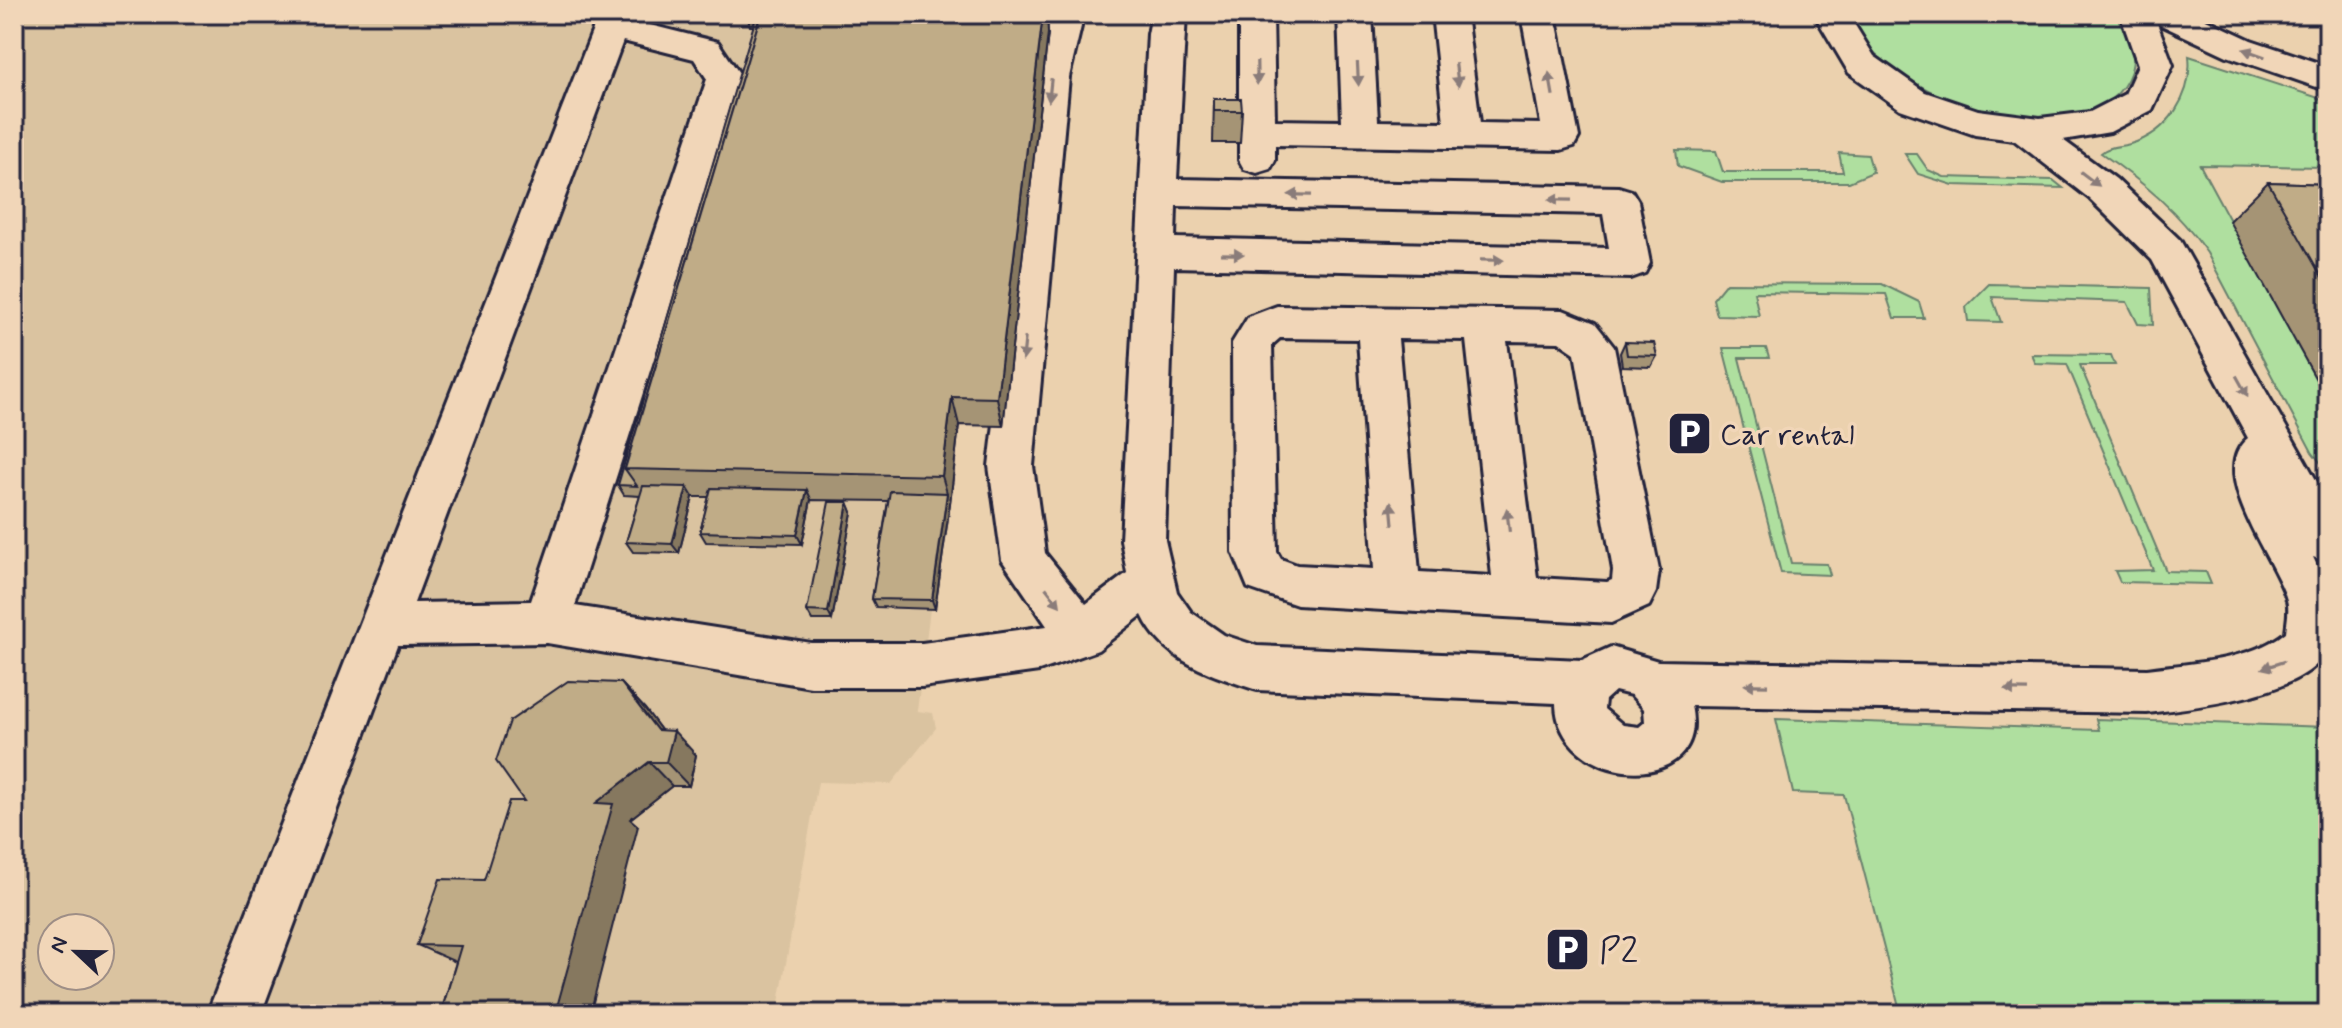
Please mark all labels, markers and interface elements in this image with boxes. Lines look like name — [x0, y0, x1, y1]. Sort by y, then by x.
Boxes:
one-way arrow — [2242, 47, 2266, 59]
one-way arrow — [1251, 61, 1263, 86]
one-way arrow — [1352, 62, 1365, 87]
one-way arrow — [1450, 63, 1463, 88]
one-way arrow — [1544, 71, 1556, 96]
one-way arrow — [1044, 78, 1057, 103]
one-way arrow — [2079, 170, 2100, 186]
one-way arrow — [1287, 188, 1312, 201]
one-way arrow — [1547, 194, 1572, 206]
one-way arrow — [1220, 248, 1245, 260]
one-way arrow — [1480, 253, 1505, 266]
one-way arrow — [1017, 337, 1030, 362]
one-way arrow — [2234, 375, 2248, 397]
parking icon: Car rental — [1665, 410, 1713, 458]
place label: Car rental — [1720, 416, 1855, 455]
one-way arrow — [1385, 500, 1398, 525]
one-way arrow — [1502, 507, 1515, 532]
one-way arrow — [1044, 587, 1061, 607]
one-way arrow — [2261, 659, 2285, 672]
one-way arrow — [1743, 679, 1768, 692]
one-way arrow — [2003, 684, 2028, 697]
north arrow — [36, 912, 116, 992]
parking icon: P2 — [1544, 925, 1592, 973]
place label: P2 — [1599, 929, 1638, 976]
text: N — [44, 933, 75, 957]

